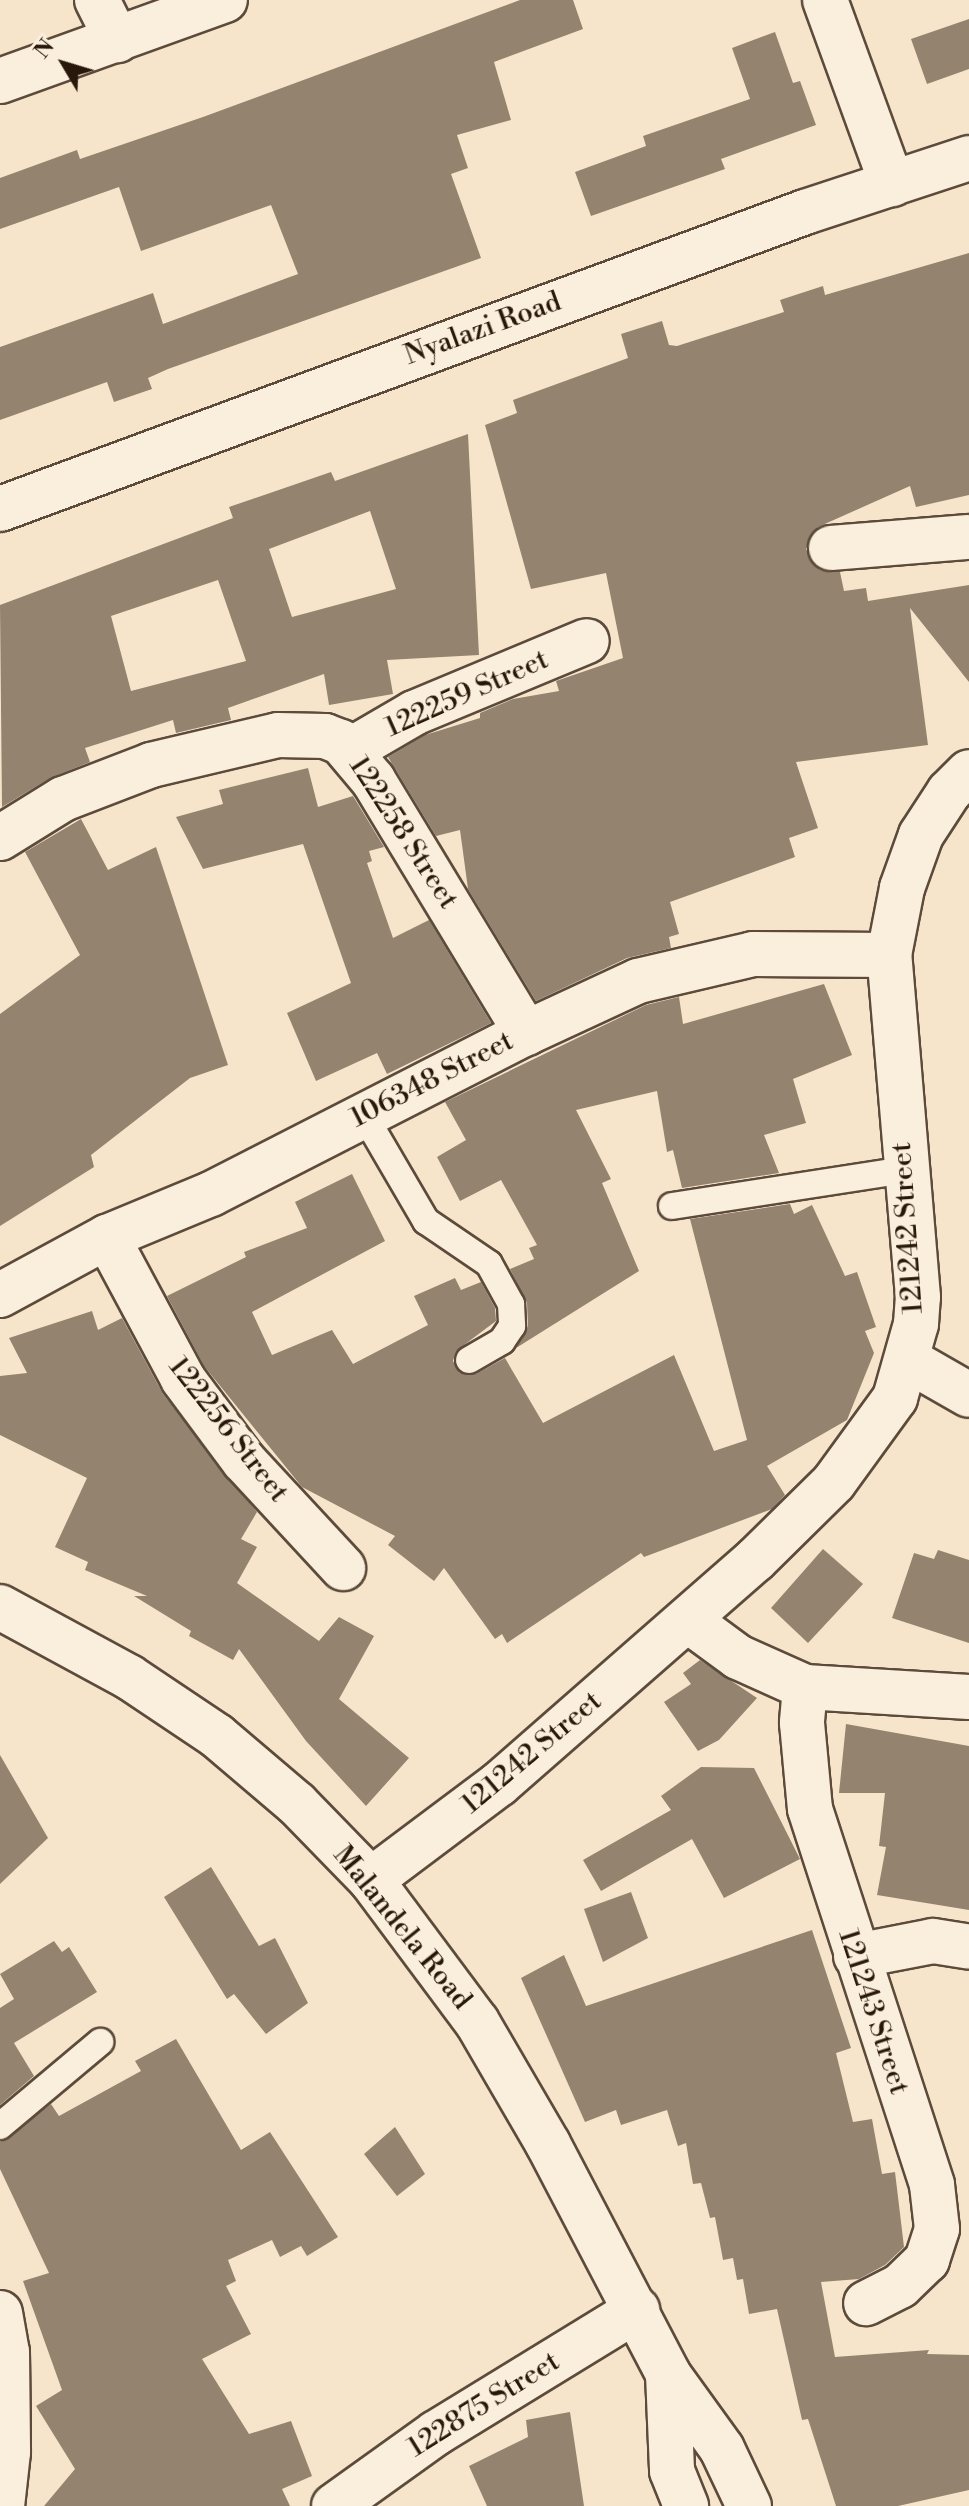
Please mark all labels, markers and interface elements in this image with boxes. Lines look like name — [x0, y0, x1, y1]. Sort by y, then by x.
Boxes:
north arrow — [24, 24, 104, 104]
text: N — [29, 34, 61, 64]
street label: Nyalazi Road — [400, 285, 566, 373]
street label: 122259 Street — [380, 643, 554, 745]
street label: 122258 Street — [341, 751, 465, 915]
street label: 106348 Street — [345, 1025, 519, 1135]
street label: 121242 Street — [885, 1141, 931, 1315]
street label: 122256 Street — [161, 1351, 295, 1509]
street label: 121242 Street — [455, 1685, 609, 1821]
street label: Malandela Road — [326, 1839, 478, 2017]
street label: 121243 Street — [830, 1925, 916, 2099]
street label: 122875 Street — [402, 2345, 566, 2465]

